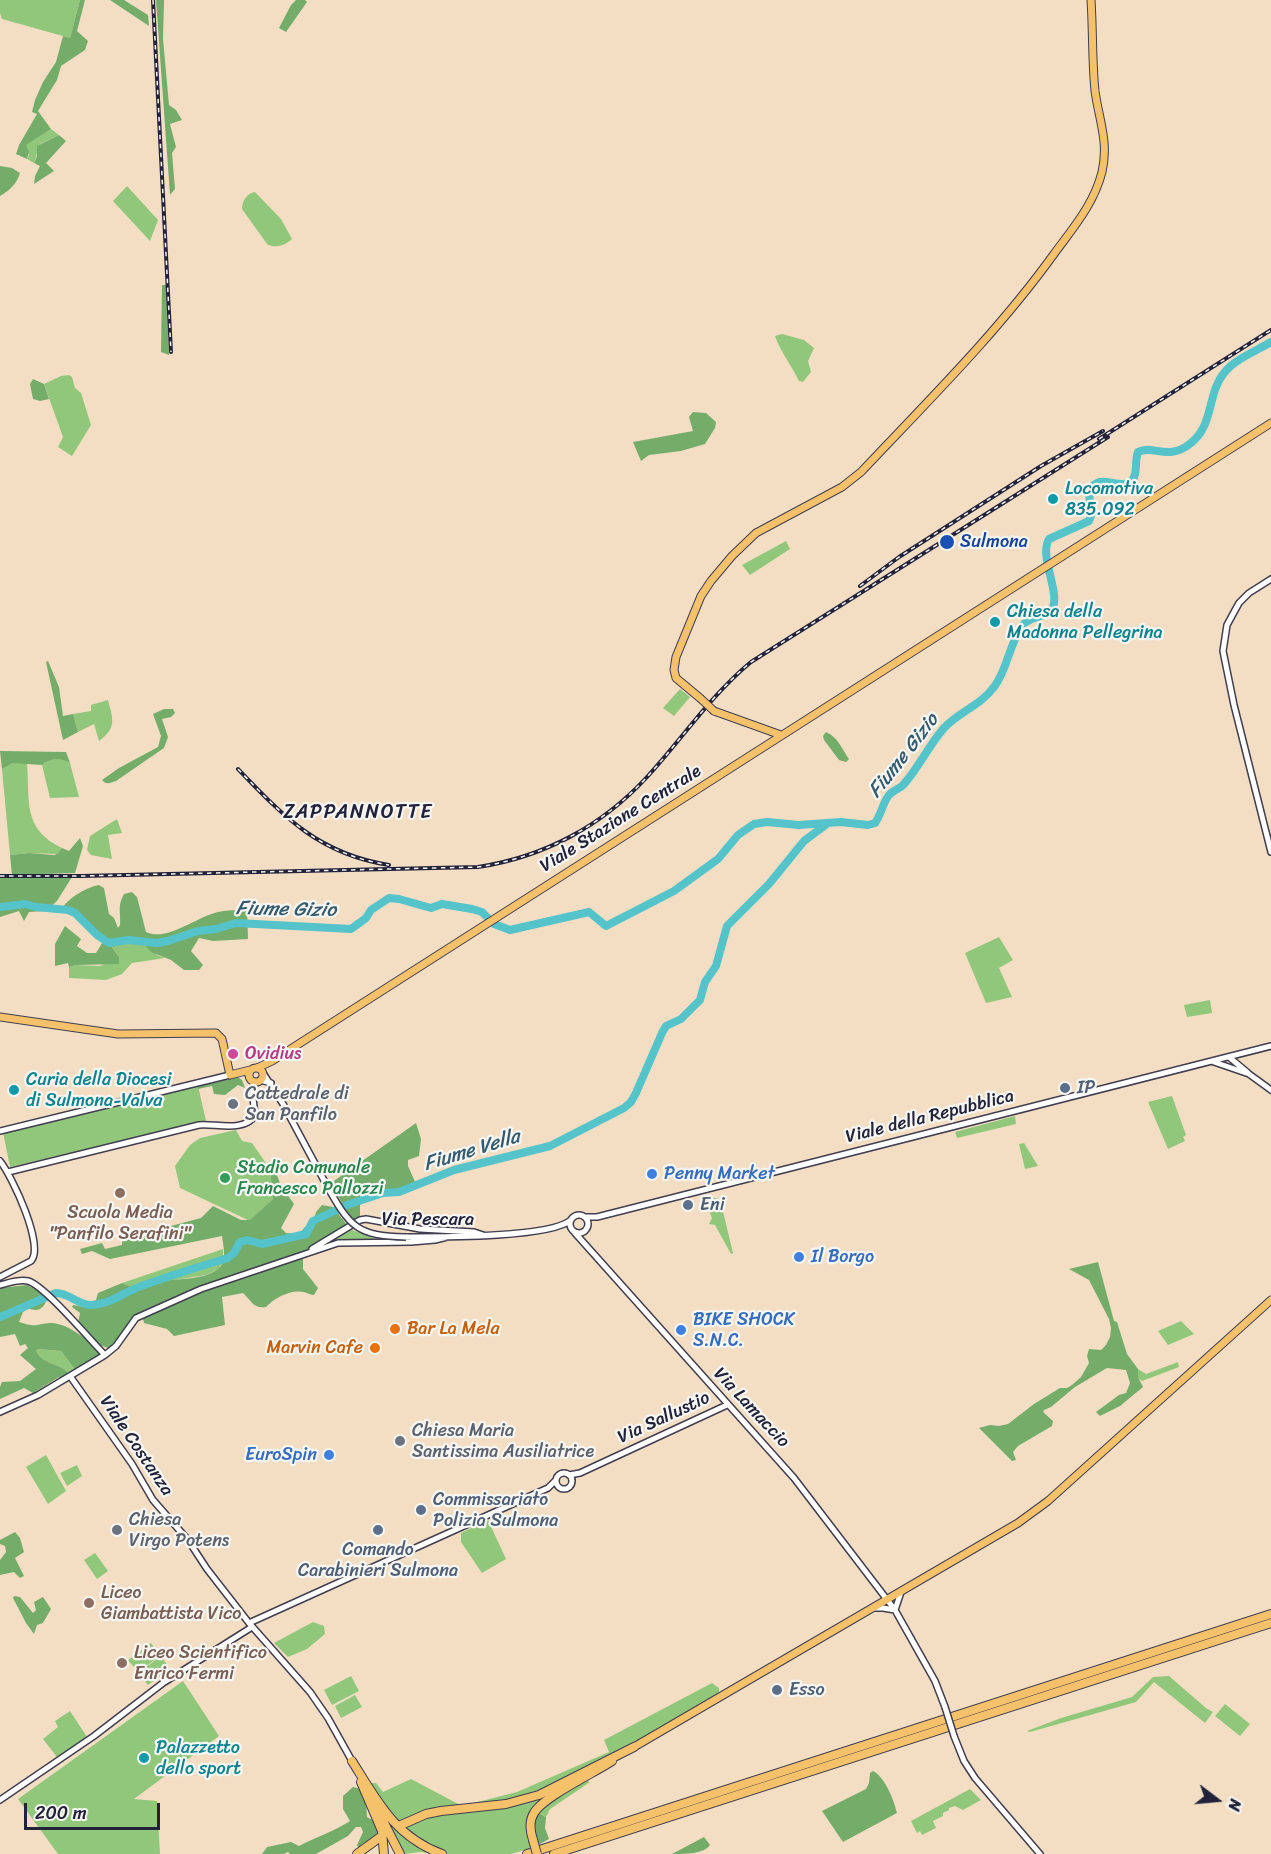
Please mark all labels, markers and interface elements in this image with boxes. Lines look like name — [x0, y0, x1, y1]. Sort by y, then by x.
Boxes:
place label: Locomotiva 835.092 — [1065, 478, 1153, 520]
marker: Locomotiva 835.092 — [1046, 492, 1060, 506]
place label: Sulmona — [960, 531, 1028, 553]
marker: Sulmona — [938, 533, 956, 551]
place label: Chiesa della Madonna Pellegrina — [1007, 601, 1162, 644]
marker: Chiesa della Madonna Pellegrina — [988, 615, 1002, 629]
water label: Fiume Gizio — [864, 709, 944, 803]
street label: Viale Stazione Centrale — [536, 761, 706, 877]
district label: ZAPPANNOTTE — [283, 801, 433, 825]
water label: Fiume Gizio — [236, 897, 336, 923]
place label: Ovidius — [245, 1043, 301, 1065]
marker: Ovidius — [226, 1047, 240, 1061]
place label: Curia della Diocesi di Sulmona-Valva — [26, 1069, 171, 1112]
place label: IP — [1077, 1077, 1095, 1099]
marker: IP — [1058, 1081, 1072, 1095]
marker: Curia della Diocesi di Sulmona-Valva — [7, 1083, 21, 1097]
place label: Cattedrale di San Panfilo — [245, 1083, 349, 1126]
street label: Viale della Repubblica — [844, 1086, 1016, 1148]
marker: Cattedrale di San Panfilo — [226, 1097, 240, 1111]
water label: Fiume Vella — [421, 1125, 523, 1177]
place label: Stadio Comunale Francesco Pallozzi — [237, 1157, 383, 1200]
place label: Penny Market — [664, 1163, 775, 1185]
marker: Penny Market — [645, 1167, 659, 1181]
marker: Stadio Comunale Francesco Pallozzi — [218, 1171, 232, 1185]
marker: Scuola Media "Panfilo Serafini" — [113, 1186, 127, 1200]
place label: Eni — [700, 1194, 725, 1216]
marker: Eni — [681, 1198, 695, 1212]
place label: Scuola Media "Panfilo Serafini" — [49, 1202, 191, 1244]
street label: Via Pescara — [382, 1209, 474, 1231]
place label: Il Borgo — [811, 1246, 874, 1268]
marker: Il Borgo — [792, 1250, 806, 1264]
place label: BIKE SHOCK S.N.C. — [693, 1309, 795, 1352]
place label: Bar La Mela — [407, 1318, 500, 1340]
marker: Bar La Mela — [388, 1322, 402, 1336]
marker: BIKE SHOCK S.N.C. — [674, 1323, 688, 1337]
place label: Marvin Cafe — [267, 1337, 363, 1359]
marker: Marvin Cafe — [368, 1341, 382, 1355]
street label: Via Lamaccio — [708, 1363, 794, 1453]
street label: Via Sallustio — [615, 1387, 713, 1449]
street label: Viale Costanza — [95, 1392, 177, 1500]
place label: Chiesa Maria Santissima Ausiliatrice — [412, 1420, 594, 1462]
marker: Chiesa Maria Santissima Ausiliatrice — [393, 1434, 407, 1448]
place label: EuroSpin — [245, 1444, 317, 1466]
marker: EuroSpin — [322, 1448, 336, 1462]
place label: Commissariato Polizia Sulmona — [433, 1489, 558, 1532]
marker: Commissariato Polizia Sulmona — [414, 1503, 428, 1517]
place label: Chiesa Virgo Potens — [129, 1509, 229, 1552]
marker: Chiesa Virgo Potens — [110, 1523, 124, 1537]
marker: Comando Carabinieri Sulmona — [371, 1523, 385, 1537]
place label: Comando Carabinieri Sulmona — [298, 1539, 458, 1582]
place label: Liceo Giambattista Vico — [101, 1582, 241, 1624]
marker: Liceo Giambattista Vico — [82, 1596, 96, 1610]
place label: Liceo Scientifico Enrico Fermi — [134, 1642, 267, 1684]
marker: Liceo Scientifico Enrico Fermi — [115, 1656, 129, 1670]
place label: Esso — [789, 1679, 825, 1701]
marker: Esso — [770, 1683, 784, 1697]
place label: Palazzetto dello sport — [156, 1737, 241, 1780]
marker: Palazzetto dello sport — [137, 1751, 151, 1765]
north arrow — [1187, 1770, 1247, 1830]
scale bar — [27, 1791, 164, 1829]
text: N — [1219, 1796, 1250, 1814]
text: 200 m — [35, 1797, 87, 1829]

